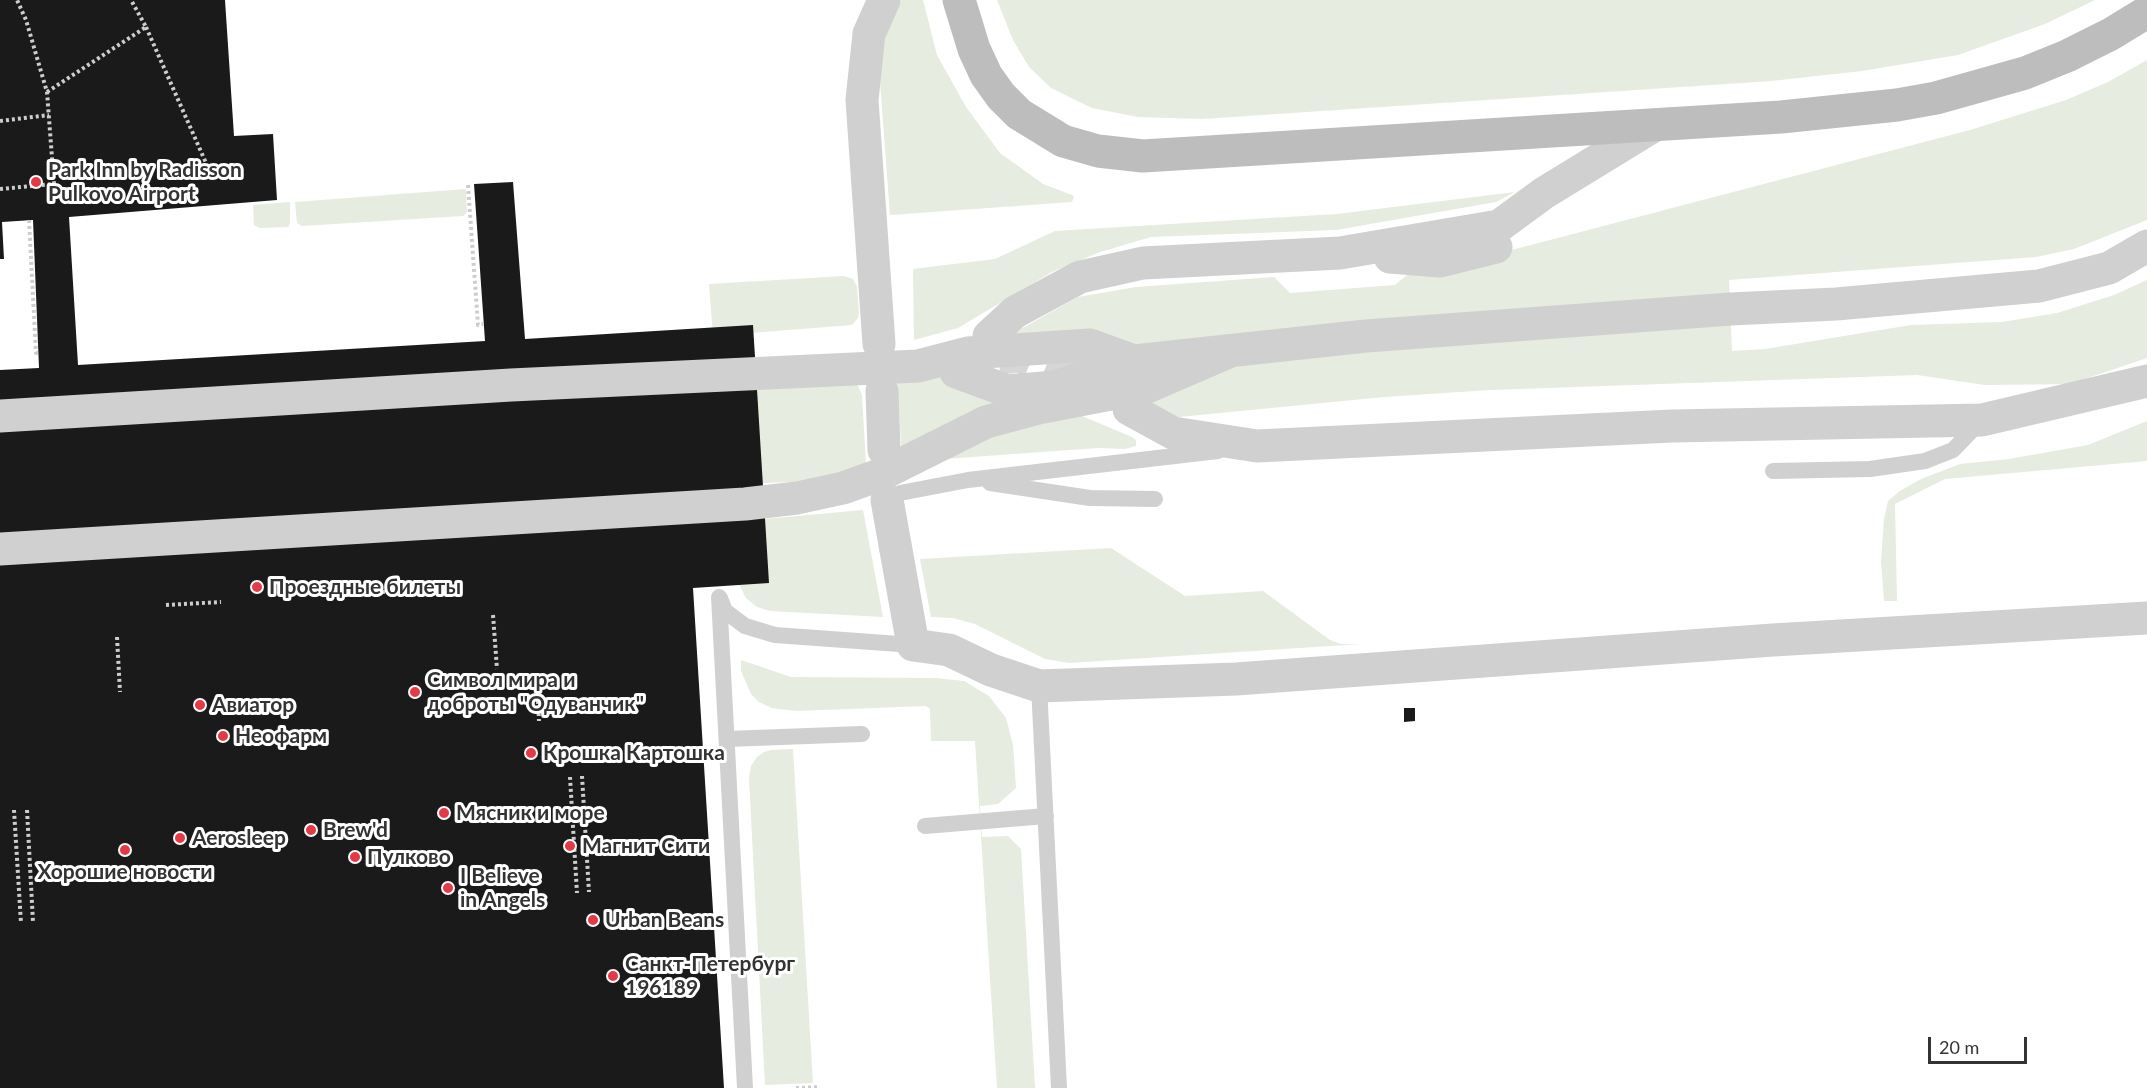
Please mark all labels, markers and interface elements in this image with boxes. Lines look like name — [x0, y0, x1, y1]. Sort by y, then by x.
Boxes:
place label: Park Inn by Radisson Pulkovo Airport — [48, 157, 242, 207]
marker: Park Inn by Radisson Pulkovo Airport — [29, 175, 43, 189]
place label: Проездные билеты — [269, 574, 461, 600]
marker: Проездные билеты — [250, 580, 264, 594]
place label: Символ мира и доброты "Одуванчик" — [427, 667, 644, 717]
marker: Символ мира и доброты "Одуванчик" — [408, 685, 422, 699]
place label: Авиатор — [212, 692, 294, 718]
marker: Авиатор — [193, 698, 207, 712]
place label: Неофарм — [235, 723, 327, 749]
marker: Неофарм — [216, 729, 230, 743]
place label: Крошка Картошка — [543, 740, 725, 766]
marker: Крошка Картошка — [524, 746, 538, 760]
place label: Мясник и море — [456, 800, 605, 826]
marker: Мясник и море — [437, 806, 451, 820]
place label: Brew'd — [323, 817, 388, 843]
marker: Brew'd — [304, 823, 318, 837]
place label: Aerosleep — [192, 825, 286, 851]
marker: Aerosleep — [173, 831, 187, 845]
place label: Магнит Сити — [582, 833, 710, 859]
marker: Магнит Сити — [563, 839, 577, 853]
marker: Хорошие новости — [118, 843, 132, 857]
place label: Пулково — [367, 844, 451, 870]
marker: Пулково — [348, 850, 362, 864]
place label: Хорошие новости — [37, 859, 213, 885]
place label: I Believe in Angels — [460, 863, 545, 913]
marker: I Believe in Angels — [441, 881, 455, 895]
place label: Urban Beans — [605, 907, 724, 933]
marker: Urban Beans — [586, 913, 600, 927]
place label: Санкт-Петербург 196189 — [625, 951, 795, 1001]
marker: Санкт-Петербург 196189 — [606, 969, 620, 983]
scale bar — [1931, 1025, 2030, 1063]
text: 20 m — [1939, 1036, 1979, 1058]

